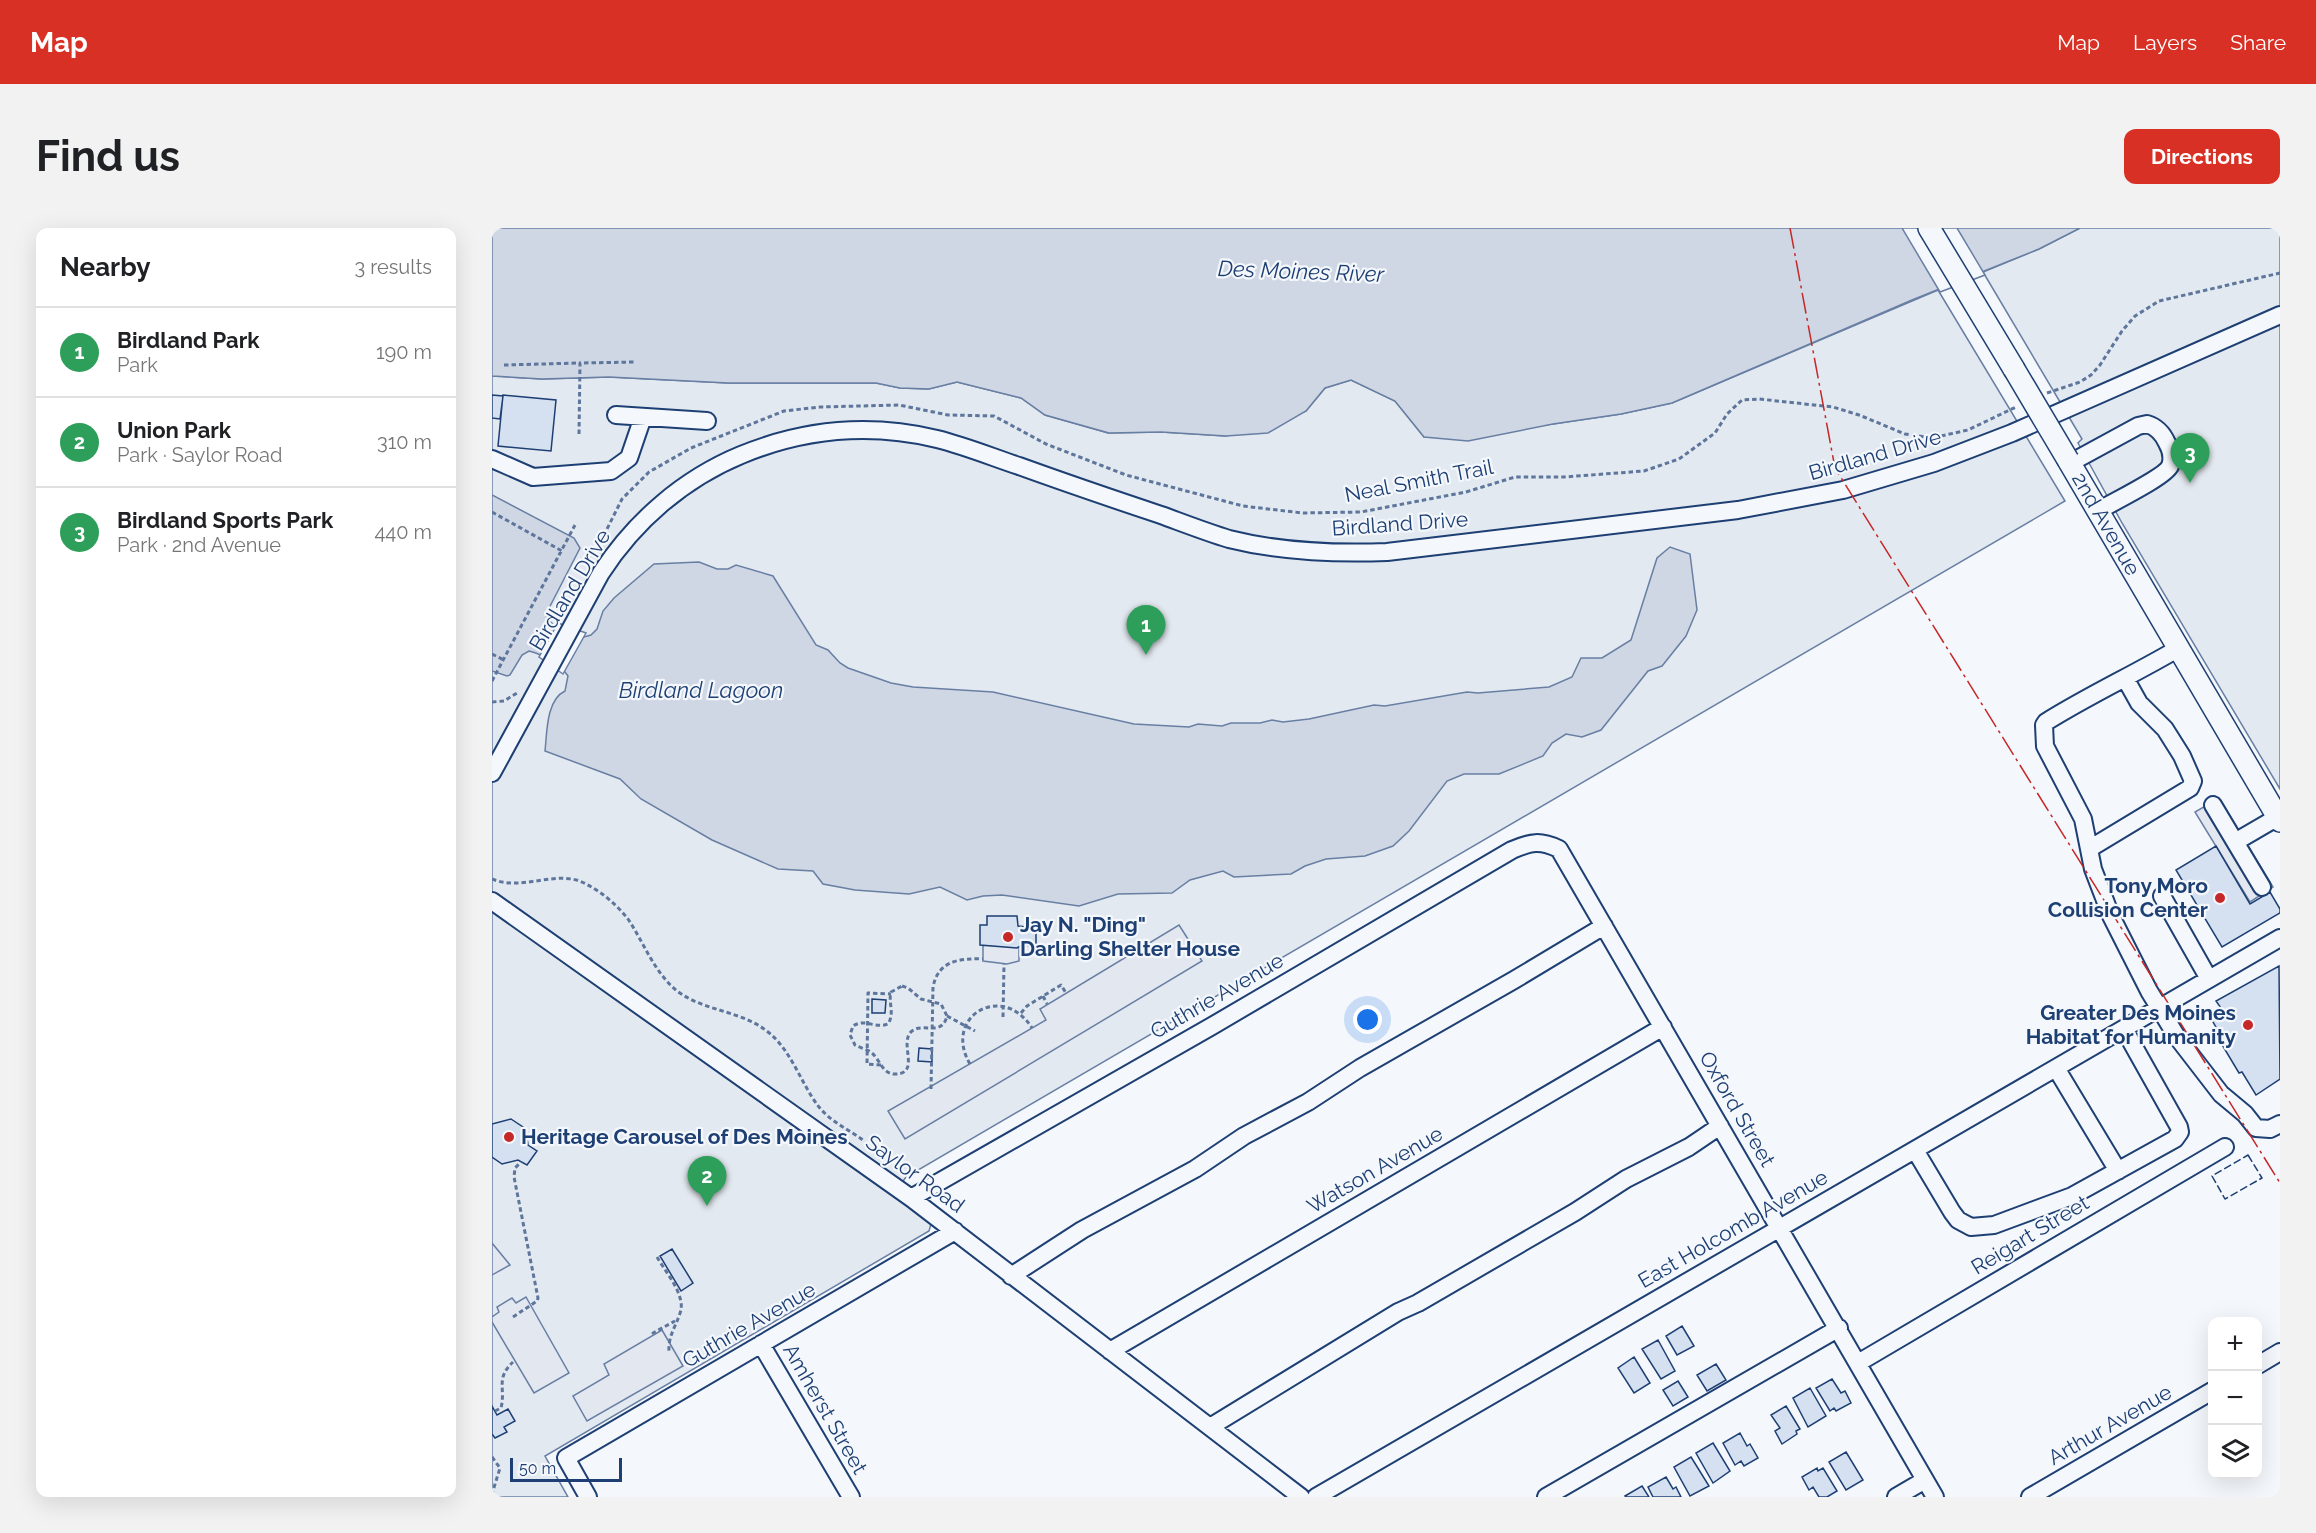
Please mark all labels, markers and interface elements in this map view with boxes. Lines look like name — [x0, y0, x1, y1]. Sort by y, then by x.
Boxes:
text: Map — [30, 26, 88, 59]
text: Map — [2057, 30, 2100, 55]
text: Layers — [2133, 30, 2197, 55]
text: Share — [2230, 30, 2286, 55]
button: Directions — [2124, 129, 2280, 184]
text: Find us — [36, 132, 180, 181]
text: Nearby — [60, 252, 150, 282]
text: 3 results — [354, 255, 432, 279]
water label: Des Moines River — [1217, 255, 1386, 287]
text: Birdland Park — [117, 327, 260, 353]
text: 1 — [75, 340, 84, 364]
text: 190 m — [376, 340, 432, 364]
text: Park — [117, 353, 158, 377]
text: Union Park — [117, 417, 231, 443]
street label: Birdland Drive — [1806, 424, 1944, 485]
text: 2 — [74, 430, 85, 454]
text: 310 m — [377, 430, 432, 454]
pin: 3 — [2170, 434, 2210, 483]
text: Park · Saylor Road — [117, 443, 282, 467]
street label: Neal Smith Trail — [1342, 454, 1496, 507]
street label: 2nd Avenue — [2067, 468, 2146, 580]
street label: Birdland Drive — [1331, 506, 1469, 541]
text: Birdland Sports Park — [117, 507, 333, 533]
text: 3 — [74, 520, 85, 544]
text: 440 m — [374, 520, 432, 544]
street label: Birdland Drive — [524, 525, 615, 655]
text: Park · 2nd Avenue — [117, 533, 281, 557]
pin: 1 — [1126, 606, 1166, 655]
water label: Birdland Lagoon — [619, 677, 783, 703]
place label: Tony Moro Collision Center — [2048, 873, 2208, 922]
marker: Tony Moro Collision Center — [2213, 891, 2227, 905]
place label: Jay N. "Ding" Darling Shelter House — [1020, 912, 1240, 961]
marker: Jay N. "Ding" Darling Shelter House — [1001, 930, 1015, 944]
street label: Guthrie Avenue — [1146, 947, 1288, 1044]
place label: Greater Des Moines Habitat for Humanity — [2026, 1000, 2236, 1049]
your location — [1353, 1005, 1382, 1034]
marker: Greater Des Moines Habitat for Humanity — [2241, 1018, 2255, 1032]
street label: Oxford Street — [1694, 1047, 1780, 1171]
street label: Watson Avenue — [1302, 1121, 1447, 1219]
place label: Heritage Carousel of Des Moines — [521, 1124, 848, 1149]
street label: Saylor Road — [861, 1129, 970, 1218]
marker: Heritage Carousel of Des Moines — [502, 1130, 516, 1144]
pin: 2 — [688, 1156, 726, 1206]
street label: East Holcomb Avenue — [1633, 1164, 1832, 1293]
street label: Reigart Street — [1966, 1190, 2093, 1279]
street label: Guthrie Avenue — [678, 1276, 820, 1373]
map controls — [2208, 1317, 2262, 1479]
button: + — [2208, 1317, 2262, 1371]
street label: Amherst Street — [778, 1339, 873, 1478]
button: − — [2208, 1371, 2262, 1425]
street label: Arthur Avenue — [2043, 1379, 2176, 1470]
button: layers — [2208, 1425, 2262, 1479]
scale bar — [510, 1455, 622, 1482]
text: 50 m — [519, 1459, 556, 1478]

